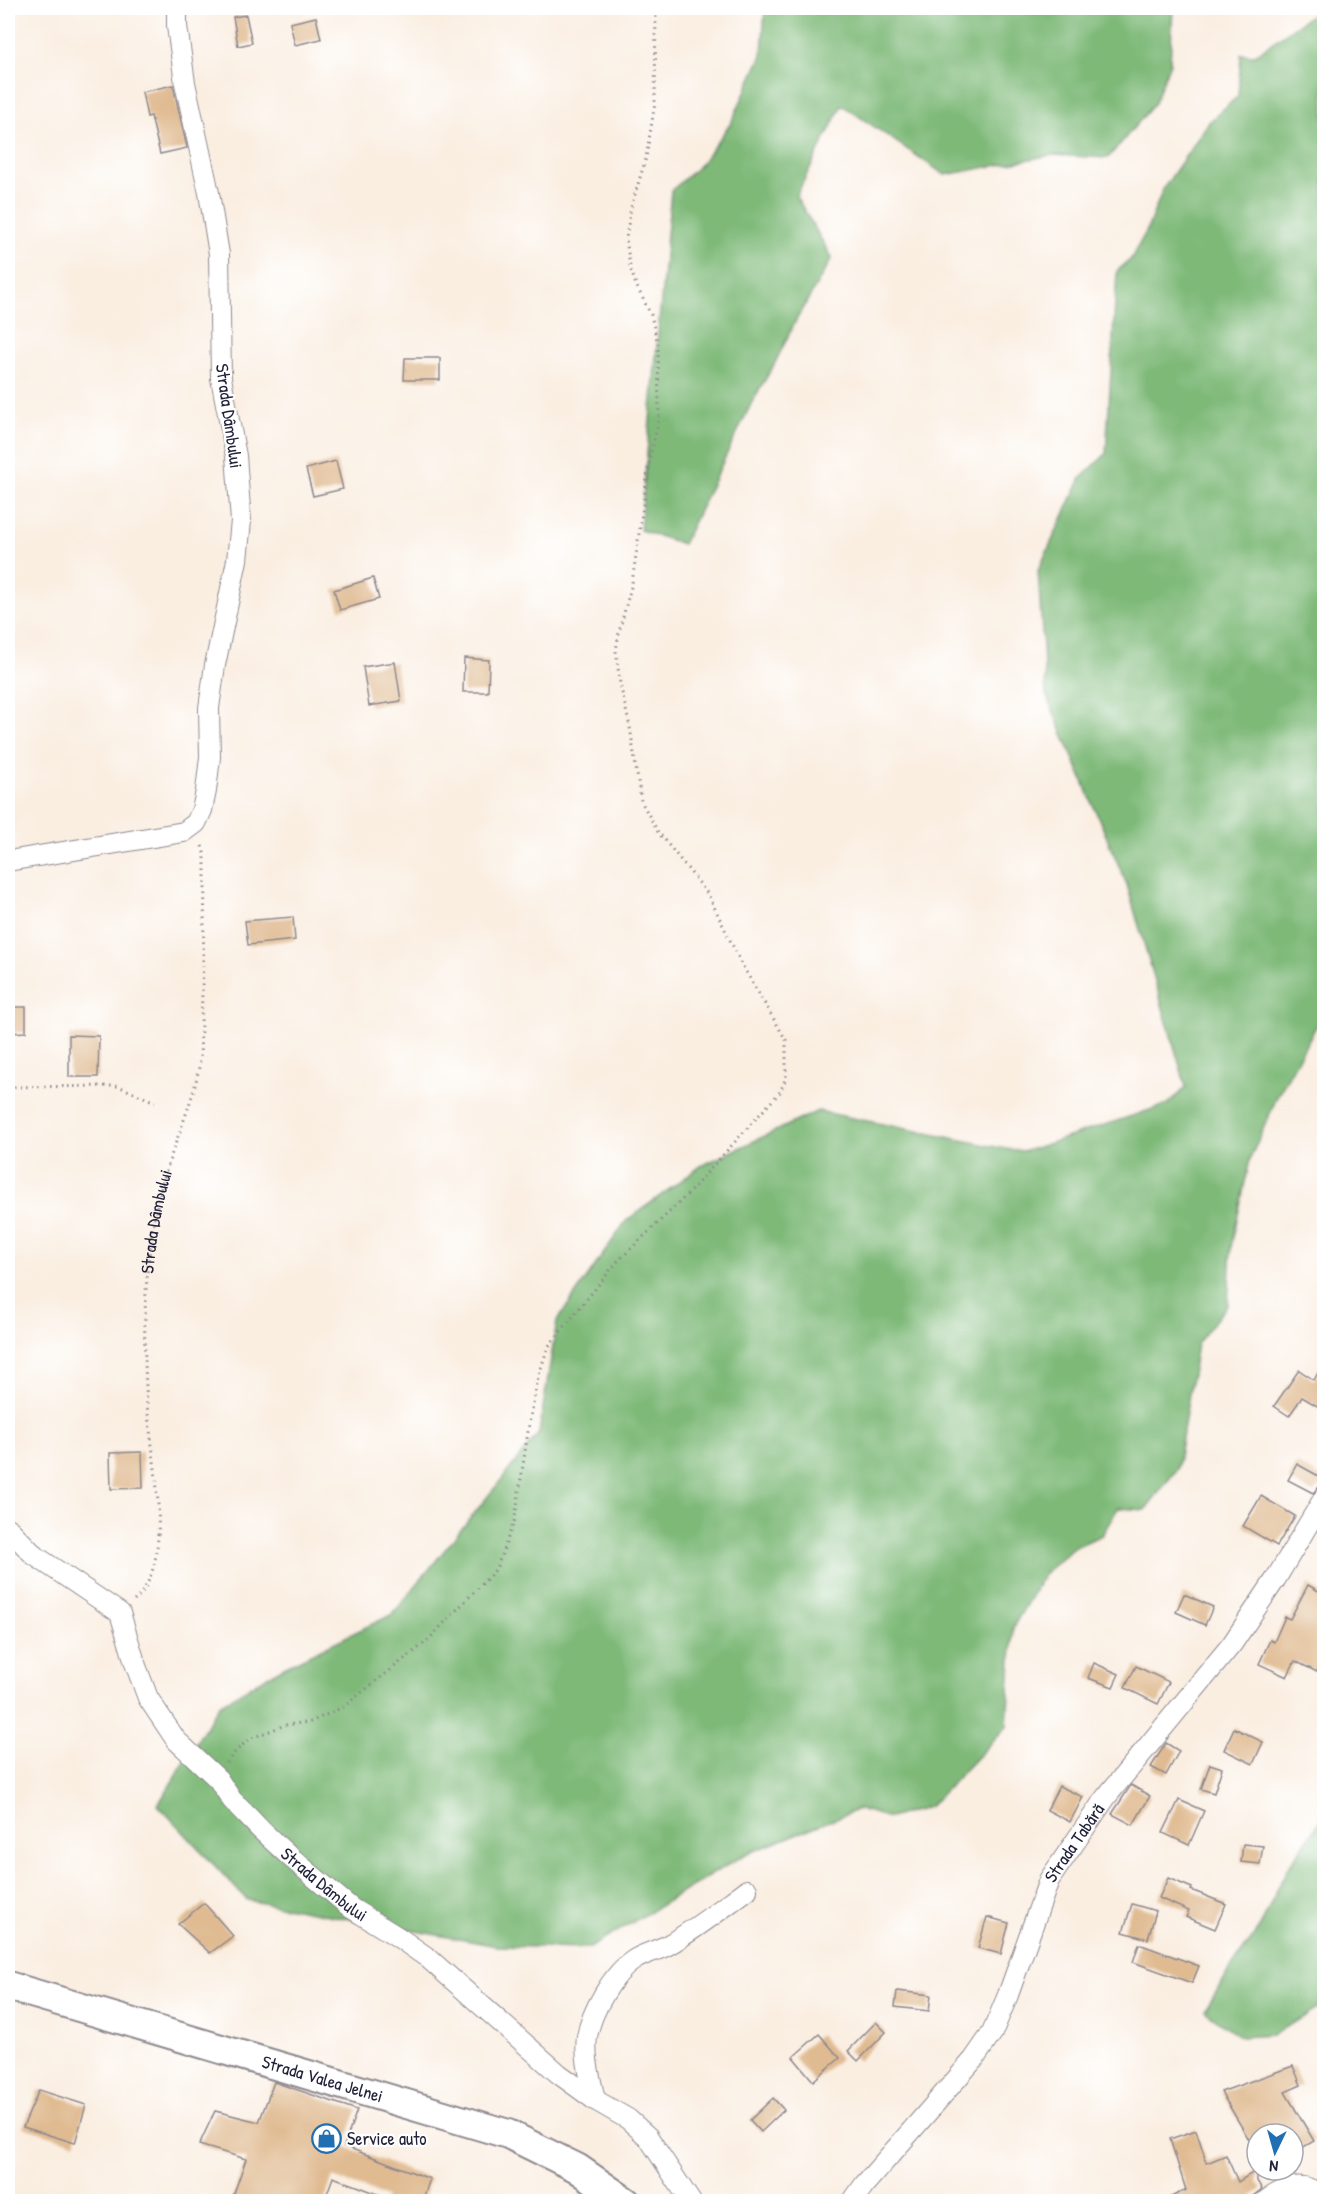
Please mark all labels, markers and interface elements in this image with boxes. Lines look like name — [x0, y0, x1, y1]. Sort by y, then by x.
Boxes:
street label: Strada Dâmbului — [210, 362, 249, 470]
street label: Strada Dâmbului — [134, 1166, 178, 1274]
street label: Strada Tabără — [1038, 1798, 1110, 1887]
street label: Strada Dâmbului — [275, 1841, 372, 1927]
street label: Strada Valea Jelnei — [259, 2049, 386, 2108]
north arrow — [1245, 2122, 1305, 2182]
shop icon: Service auto — [310, 2123, 342, 2155]
place label: Service auto — [347, 2126, 427, 2151]
text: N — [1268, 2156, 1279, 2178]

